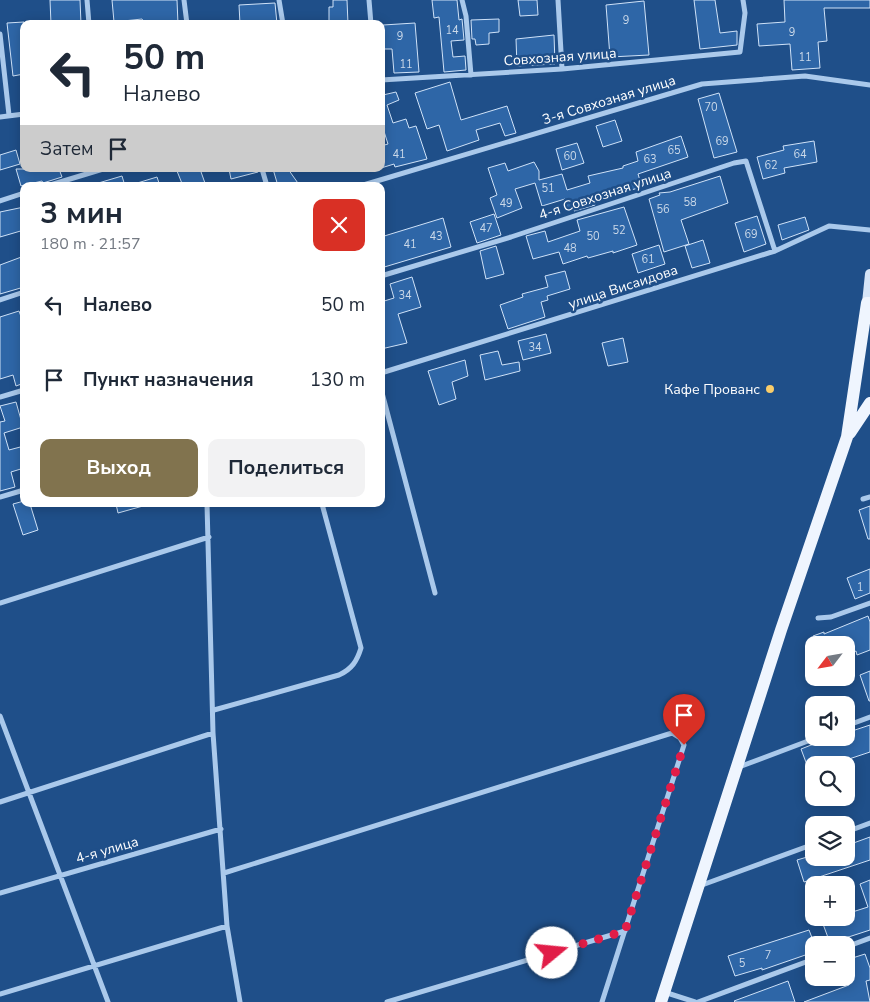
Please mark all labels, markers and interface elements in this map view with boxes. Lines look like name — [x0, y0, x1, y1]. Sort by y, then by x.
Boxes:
house number: 9 — [623, 13, 629, 28]
house number: 14 — [445, 23, 459, 38]
house number: 9 — [789, 25, 795, 40]
house number: 9 — [397, 29, 403, 44]
text: 50 m — [123, 34, 205, 81]
icon: left — [40, 40, 105, 105]
street label: Совхозная улица — [503, 44, 617, 70]
house number: 11 — [798, 50, 812, 65]
house number: 11 — [399, 57, 413, 72]
street label: 3-я Совхозная улица — [540, 71, 678, 129]
text: Налево — [123, 79, 201, 109]
house number: 70 — [704, 100, 718, 115]
house number: 69 — [715, 134, 729, 149]
icon: arrive — [104, 135, 132, 163]
text: Затем — [40, 136, 94, 162]
house number: 65 — [667, 143, 681, 158]
house number: 41 — [392, 147, 406, 162]
house number: 64 — [793, 147, 807, 162]
house number: 60 — [563, 149, 577, 164]
house number: 63 — [643, 152, 657, 167]
house number: 62 — [764, 158, 778, 173]
street label: 4-я Совхозная улица — [536, 164, 674, 224]
house number: 51 — [541, 181, 555, 196]
text: 3 мин — [40, 193, 123, 234]
house number: 58 — [683, 195, 697, 210]
house number: 49 — [499, 196, 513, 211]
button: close — [313, 199, 365, 251]
house number: 56 — [656, 202, 670, 217]
house number: 47 — [479, 221, 493, 236]
house number: 52 — [612, 223, 626, 238]
house number: 69 — [744, 227, 758, 242]
house number: 43 — [429, 229, 443, 244]
house number: 50 — [586, 229, 600, 244]
text: 180 m · 21:57 — [40, 233, 141, 255]
house number: 41 — [403, 237, 417, 252]
house number: 48 — [563, 241, 577, 256]
house number: 61 — [641, 252, 655, 267]
street label: улица Висаидова — [566, 260, 680, 314]
house number: 34 — [398, 288, 412, 303]
icon: left — [40, 291, 68, 319]
text: Налево — [83, 292, 152, 318]
text: 50 m — [321, 292, 365, 318]
house number: 34 — [528, 340, 542, 355]
icon: arrive — [40, 366, 68, 394]
text: Пункт назначения — [83, 367, 254, 393]
text: 130 m — [310, 367, 365, 393]
place label: Кафе Прованс — [664, 380, 760, 399]
marker: Кафе Прованс — [764, 383, 776, 395]
button: Выход — [40, 439, 198, 497]
button: Поделиться — [208, 439, 365, 497]
house number: 1 — [857, 580, 863, 595]
north arrow — [805, 636, 855, 686]
map controls — [805, 636, 855, 986]
pin — [663, 694, 705, 745]
button: sound — [805, 696, 855, 746]
icon: arrive — [670, 701, 698, 729]
button: search — [805, 756, 855, 806]
button: layers — [805, 816, 855, 866]
street label: 4-я улица — [73, 832, 141, 868]
button: + — [805, 876, 855, 926]
position arrow — [525, 926, 577, 978]
button: − — [805, 936, 855, 986]
house number: 7 — [765, 948, 771, 963]
house number: 5 — [739, 956, 746, 971]

